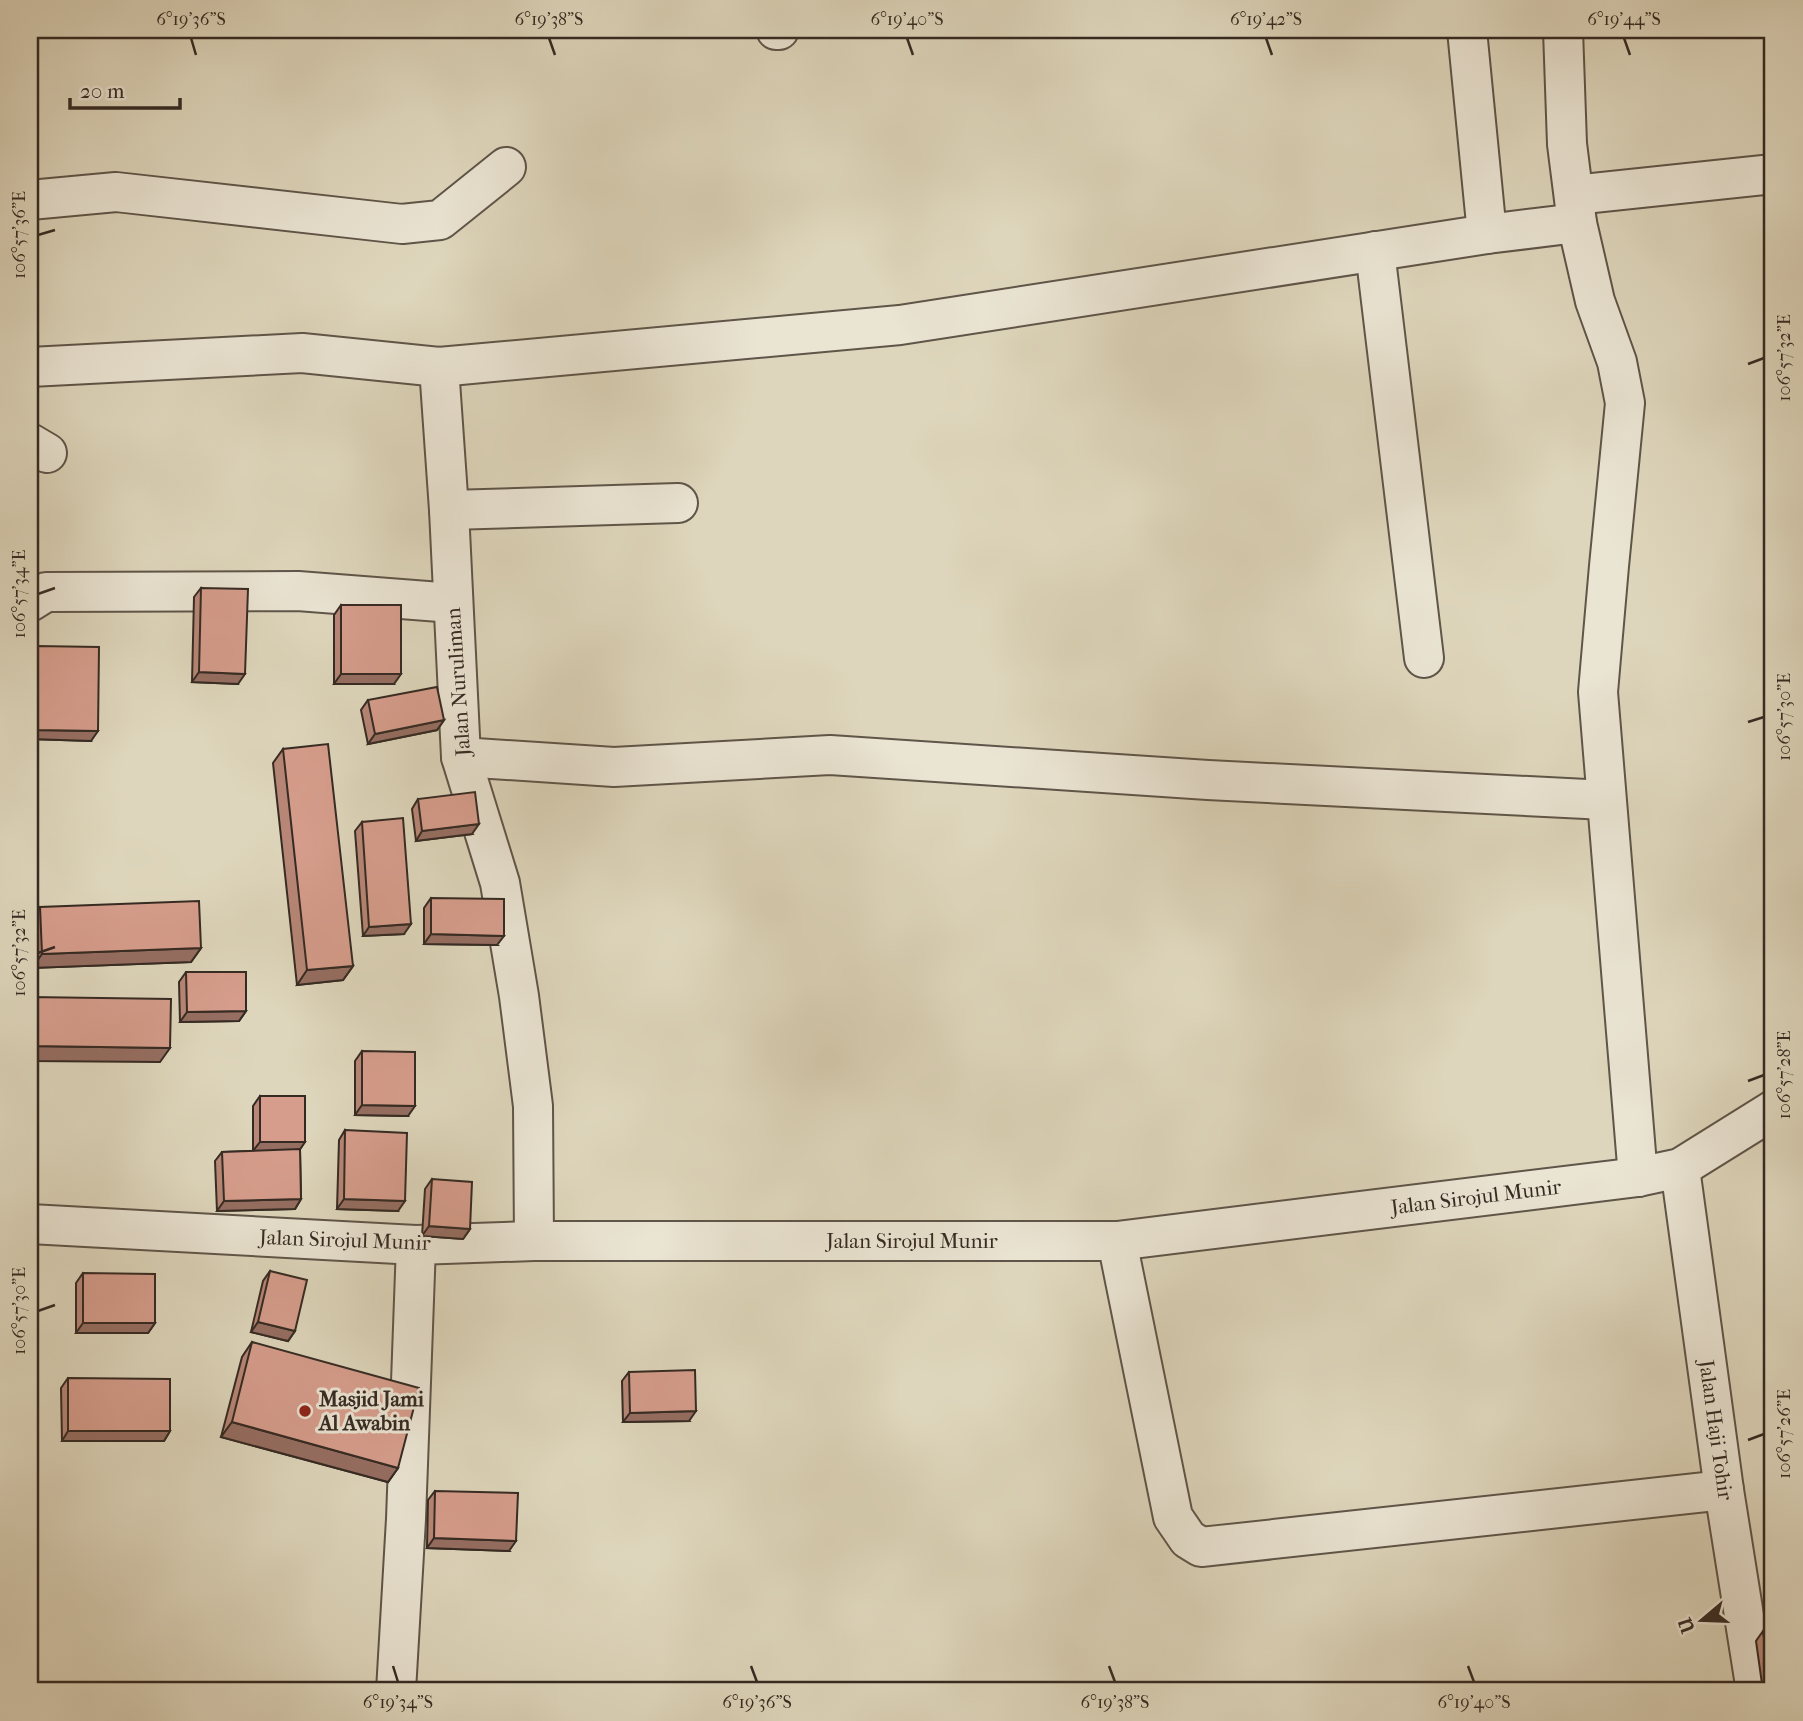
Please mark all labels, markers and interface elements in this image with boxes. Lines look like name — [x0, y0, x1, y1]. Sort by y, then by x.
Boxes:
text: 6°19'36"S — [156, 9, 226, 30]
text: 6°19'38"S — [515, 9, 583, 30]
text: 6°19'40"S — [871, 9, 943, 30]
text: 6°19'42"S — [1230, 9, 1302, 30]
text: 6°19'44"S — [1587, 9, 1661, 30]
scale bar — [70, 66, 180, 110]
text: 20 m — [80, 79, 125, 103]
text: 106°57'36"E — [9, 191, 30, 279]
text: 106°57'32"E — [1774, 314, 1795, 402]
text: 106°57'34"E — [9, 550, 30, 638]
street label: Jalan Nuruliman — [441, 607, 475, 759]
text: 106°57'30"E — [1774, 673, 1795, 761]
text: 106°57'32"E — [9, 909, 30, 997]
text: 106°57'28"E — [1774, 1030, 1795, 1120]
street label: Jalan Sirojul Munir — [1387, 1175, 1563, 1220]
street label: Jalan Sirojul Munir — [257, 1225, 431, 1255]
street label: Jalan Sirojul Munir — [824, 1229, 998, 1253]
text: 106°57'30"E — [9, 1267, 30, 1355]
street label: Jalan Haji Tohir — [1694, 1356, 1738, 1502]
place label: Masjid Jami Al Awabin — [317, 1387, 425, 1435]
text: 106°57'26"E — [1774, 1389, 1795, 1479]
marker: Masjid Jami Al Awabin — [297, 1403, 313, 1419]
north arrow — [1666, 1584, 1736, 1654]
text: U — [1674, 1614, 1700, 1637]
text: 6°19'34"S — [363, 1692, 433, 1713]
text: 6°19'36"S — [722, 1692, 792, 1713]
text: 6°19'38"S — [1081, 1692, 1149, 1713]
text: 6°19'40"S — [1438, 1692, 1510, 1713]

